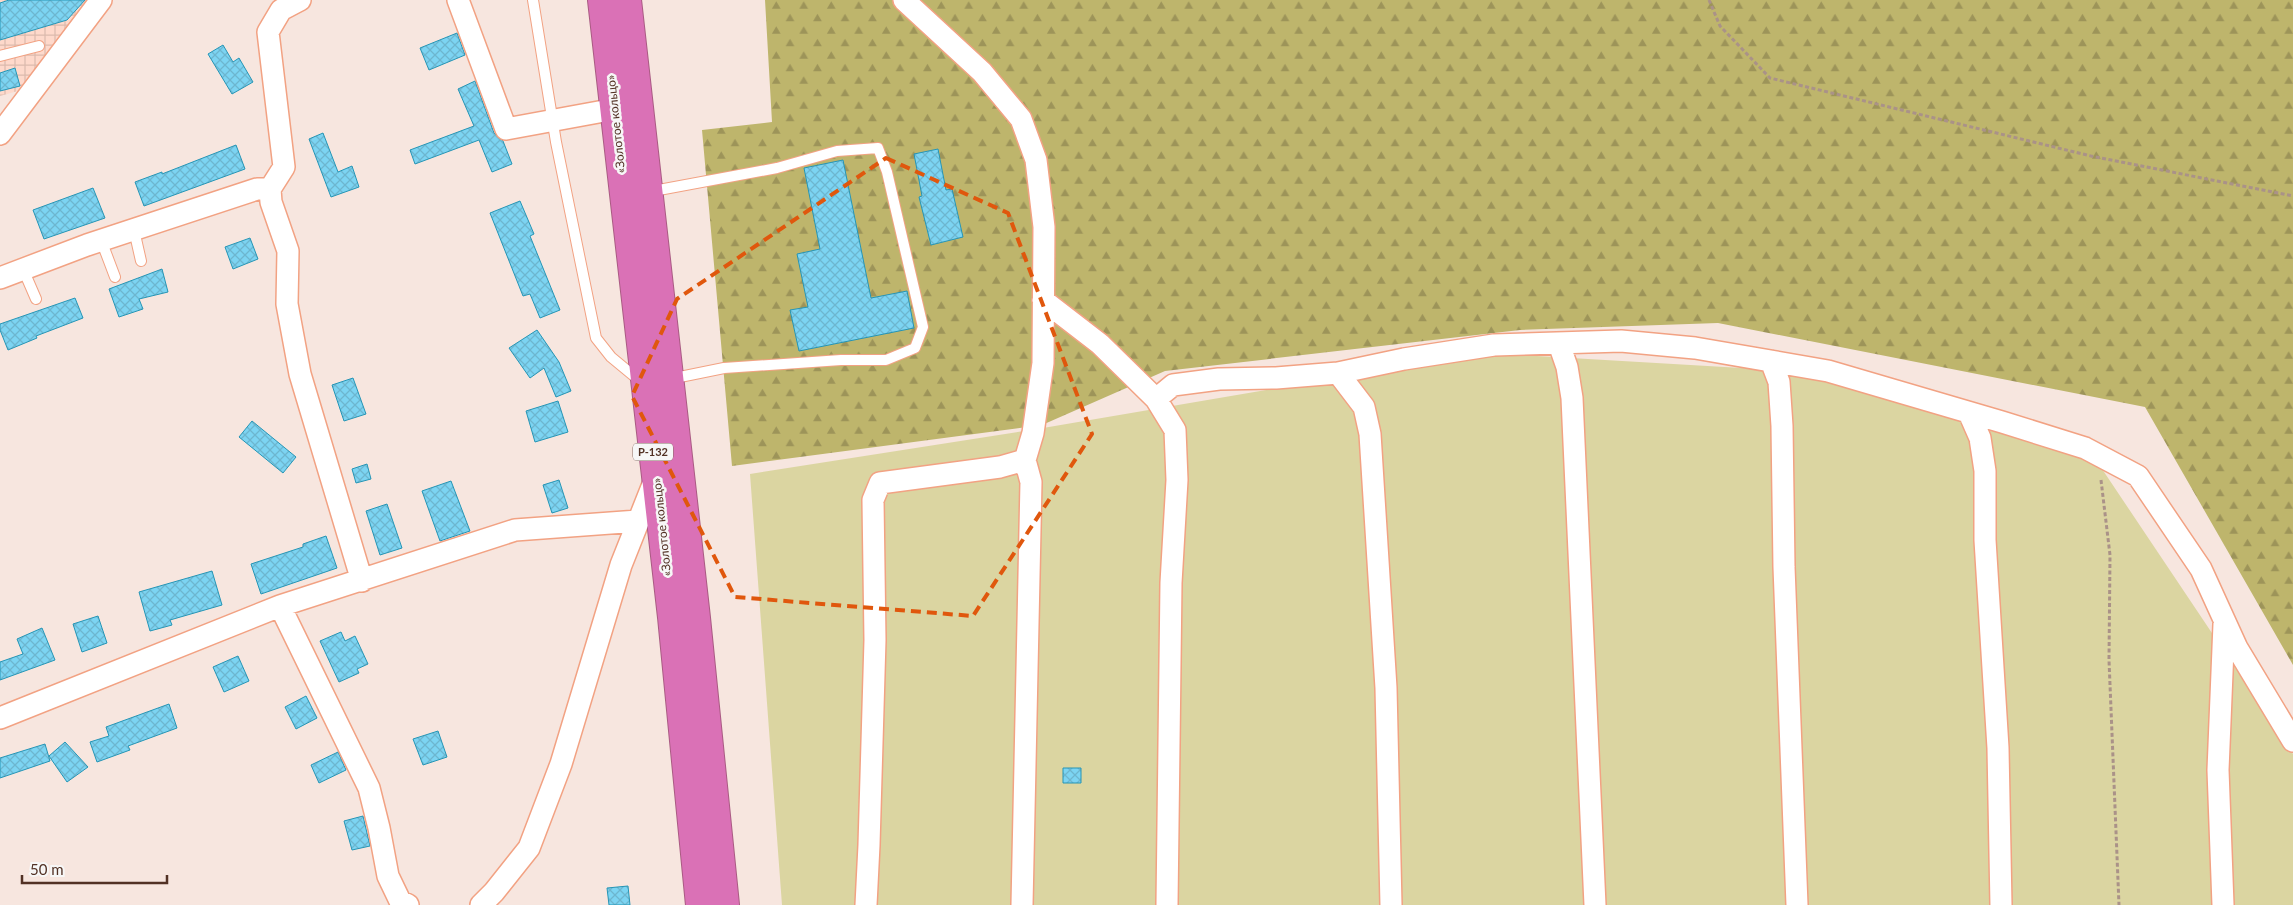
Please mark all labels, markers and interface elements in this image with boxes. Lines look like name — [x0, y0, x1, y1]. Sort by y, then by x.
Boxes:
street label: «Золотое кольцо» — [603, 74, 628, 174]
road number: Р-132 — [633, 444, 673, 461]
street label: «Золотое кольцо» — [649, 477, 674, 577]
scale bar — [22, 852, 168, 884]
text: 50 m — [30, 860, 64, 878]

